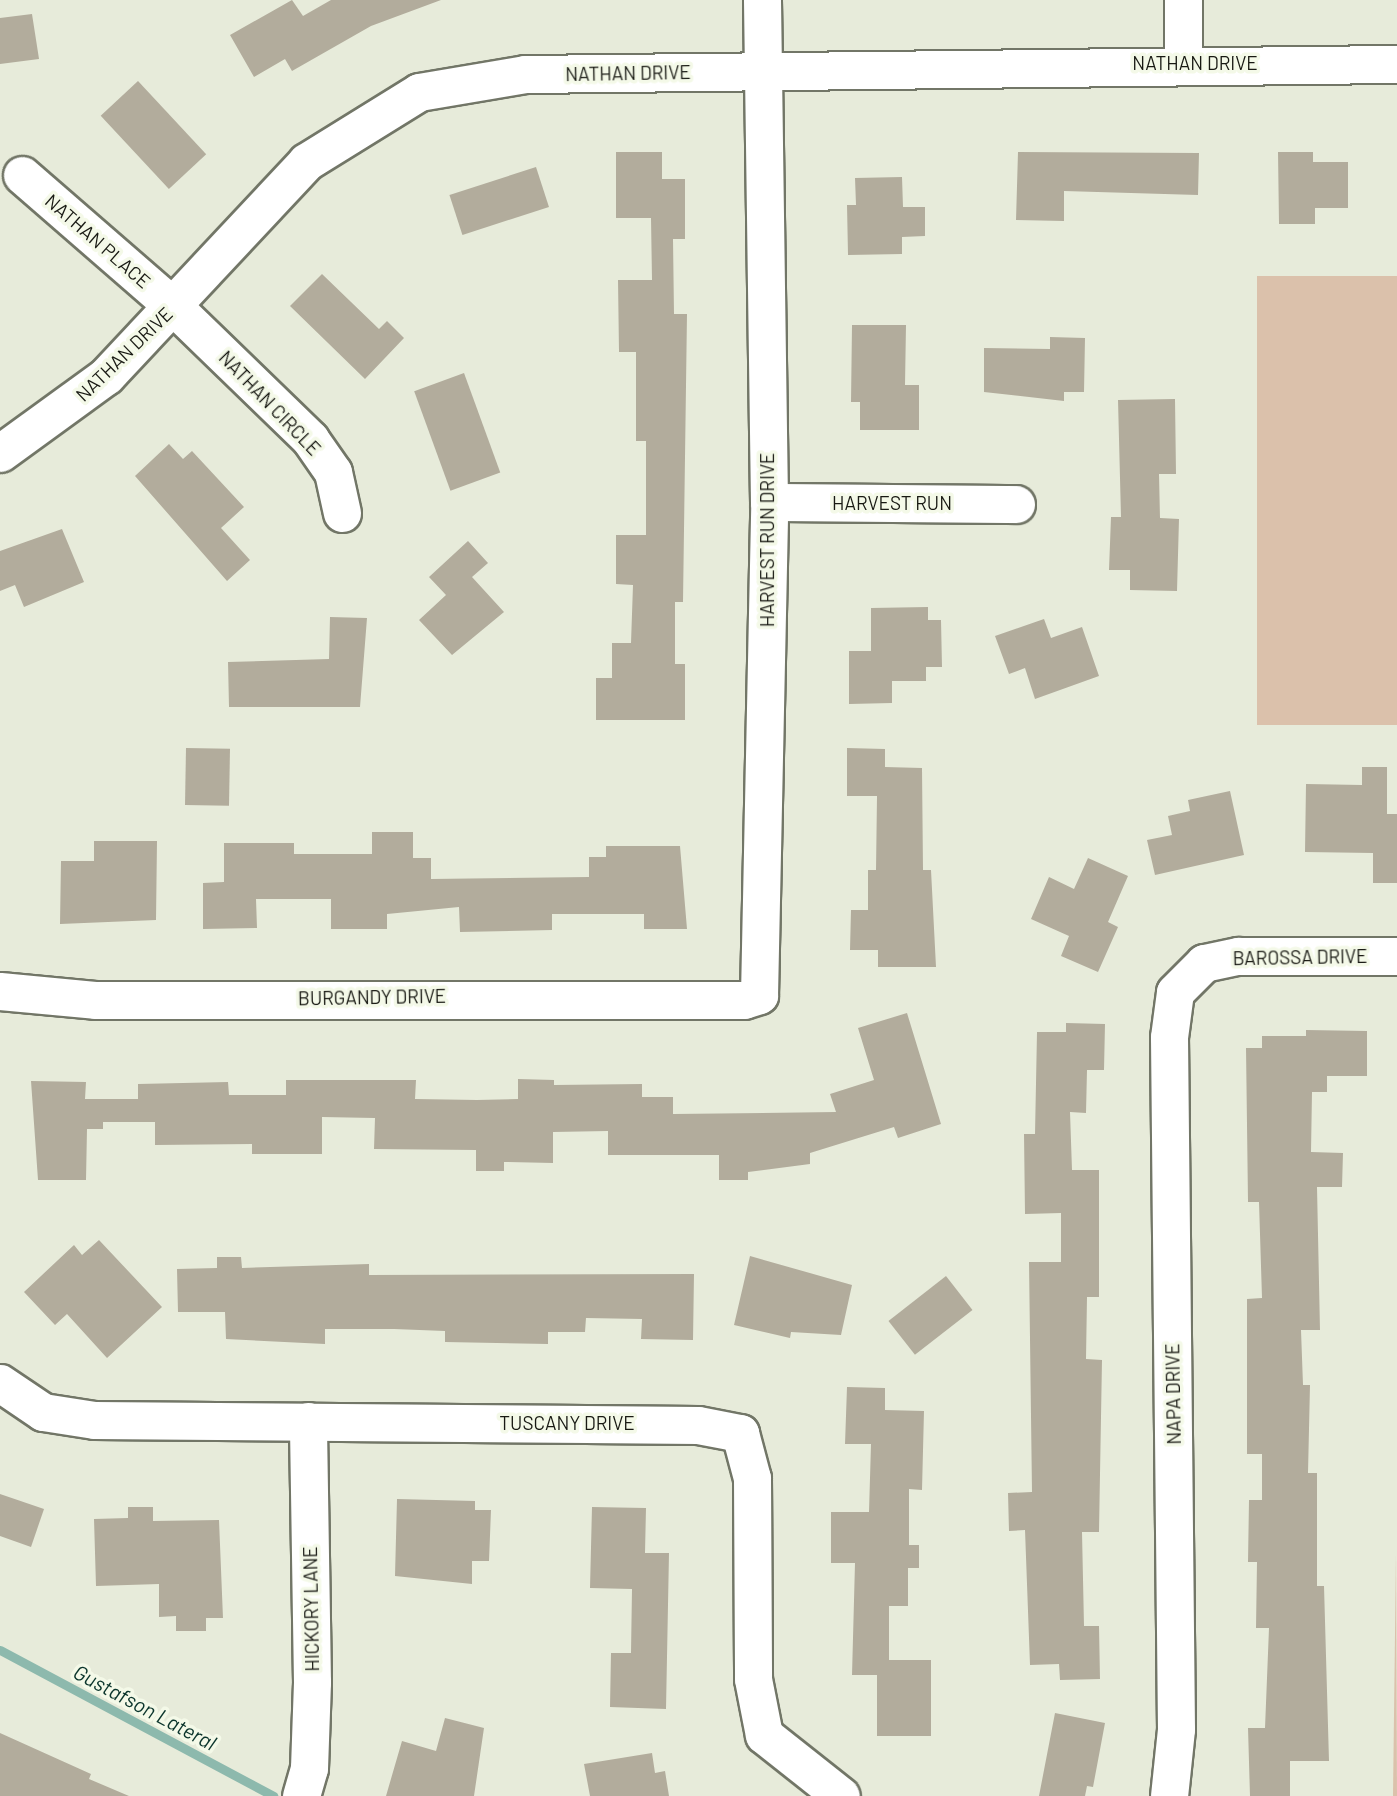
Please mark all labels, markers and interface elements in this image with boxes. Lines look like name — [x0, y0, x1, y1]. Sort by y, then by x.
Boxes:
street label: NATHAN DRIVE — [1132, 52, 1258, 74]
street label: NATHAN DRIVE — [565, 61, 691, 85]
street label: NATHAN PLACE — [41, 189, 155, 293]
street label: NATHAN DRIVE — [71, 302, 177, 406]
street label: NATHAN CIRCLE — [214, 346, 326, 460]
street label: HARVEST RUN DRIVE — [756, 453, 778, 627]
street label: HARVEST RUN — [832, 492, 952, 514]
street label: BAROSSA DRIVE — [1232, 944, 1368, 970]
street label: BURGANDY DRIVE — [298, 984, 446, 1010]
street label: NAPA DRIVE — [1161, 1343, 1185, 1445]
street label: TUSCANY DRIVE — [499, 1412, 635, 1434]
street label: HICKORY LANE — [299, 1546, 323, 1672]
water label: Gustafson Lateral — [69, 1659, 221, 1755]

